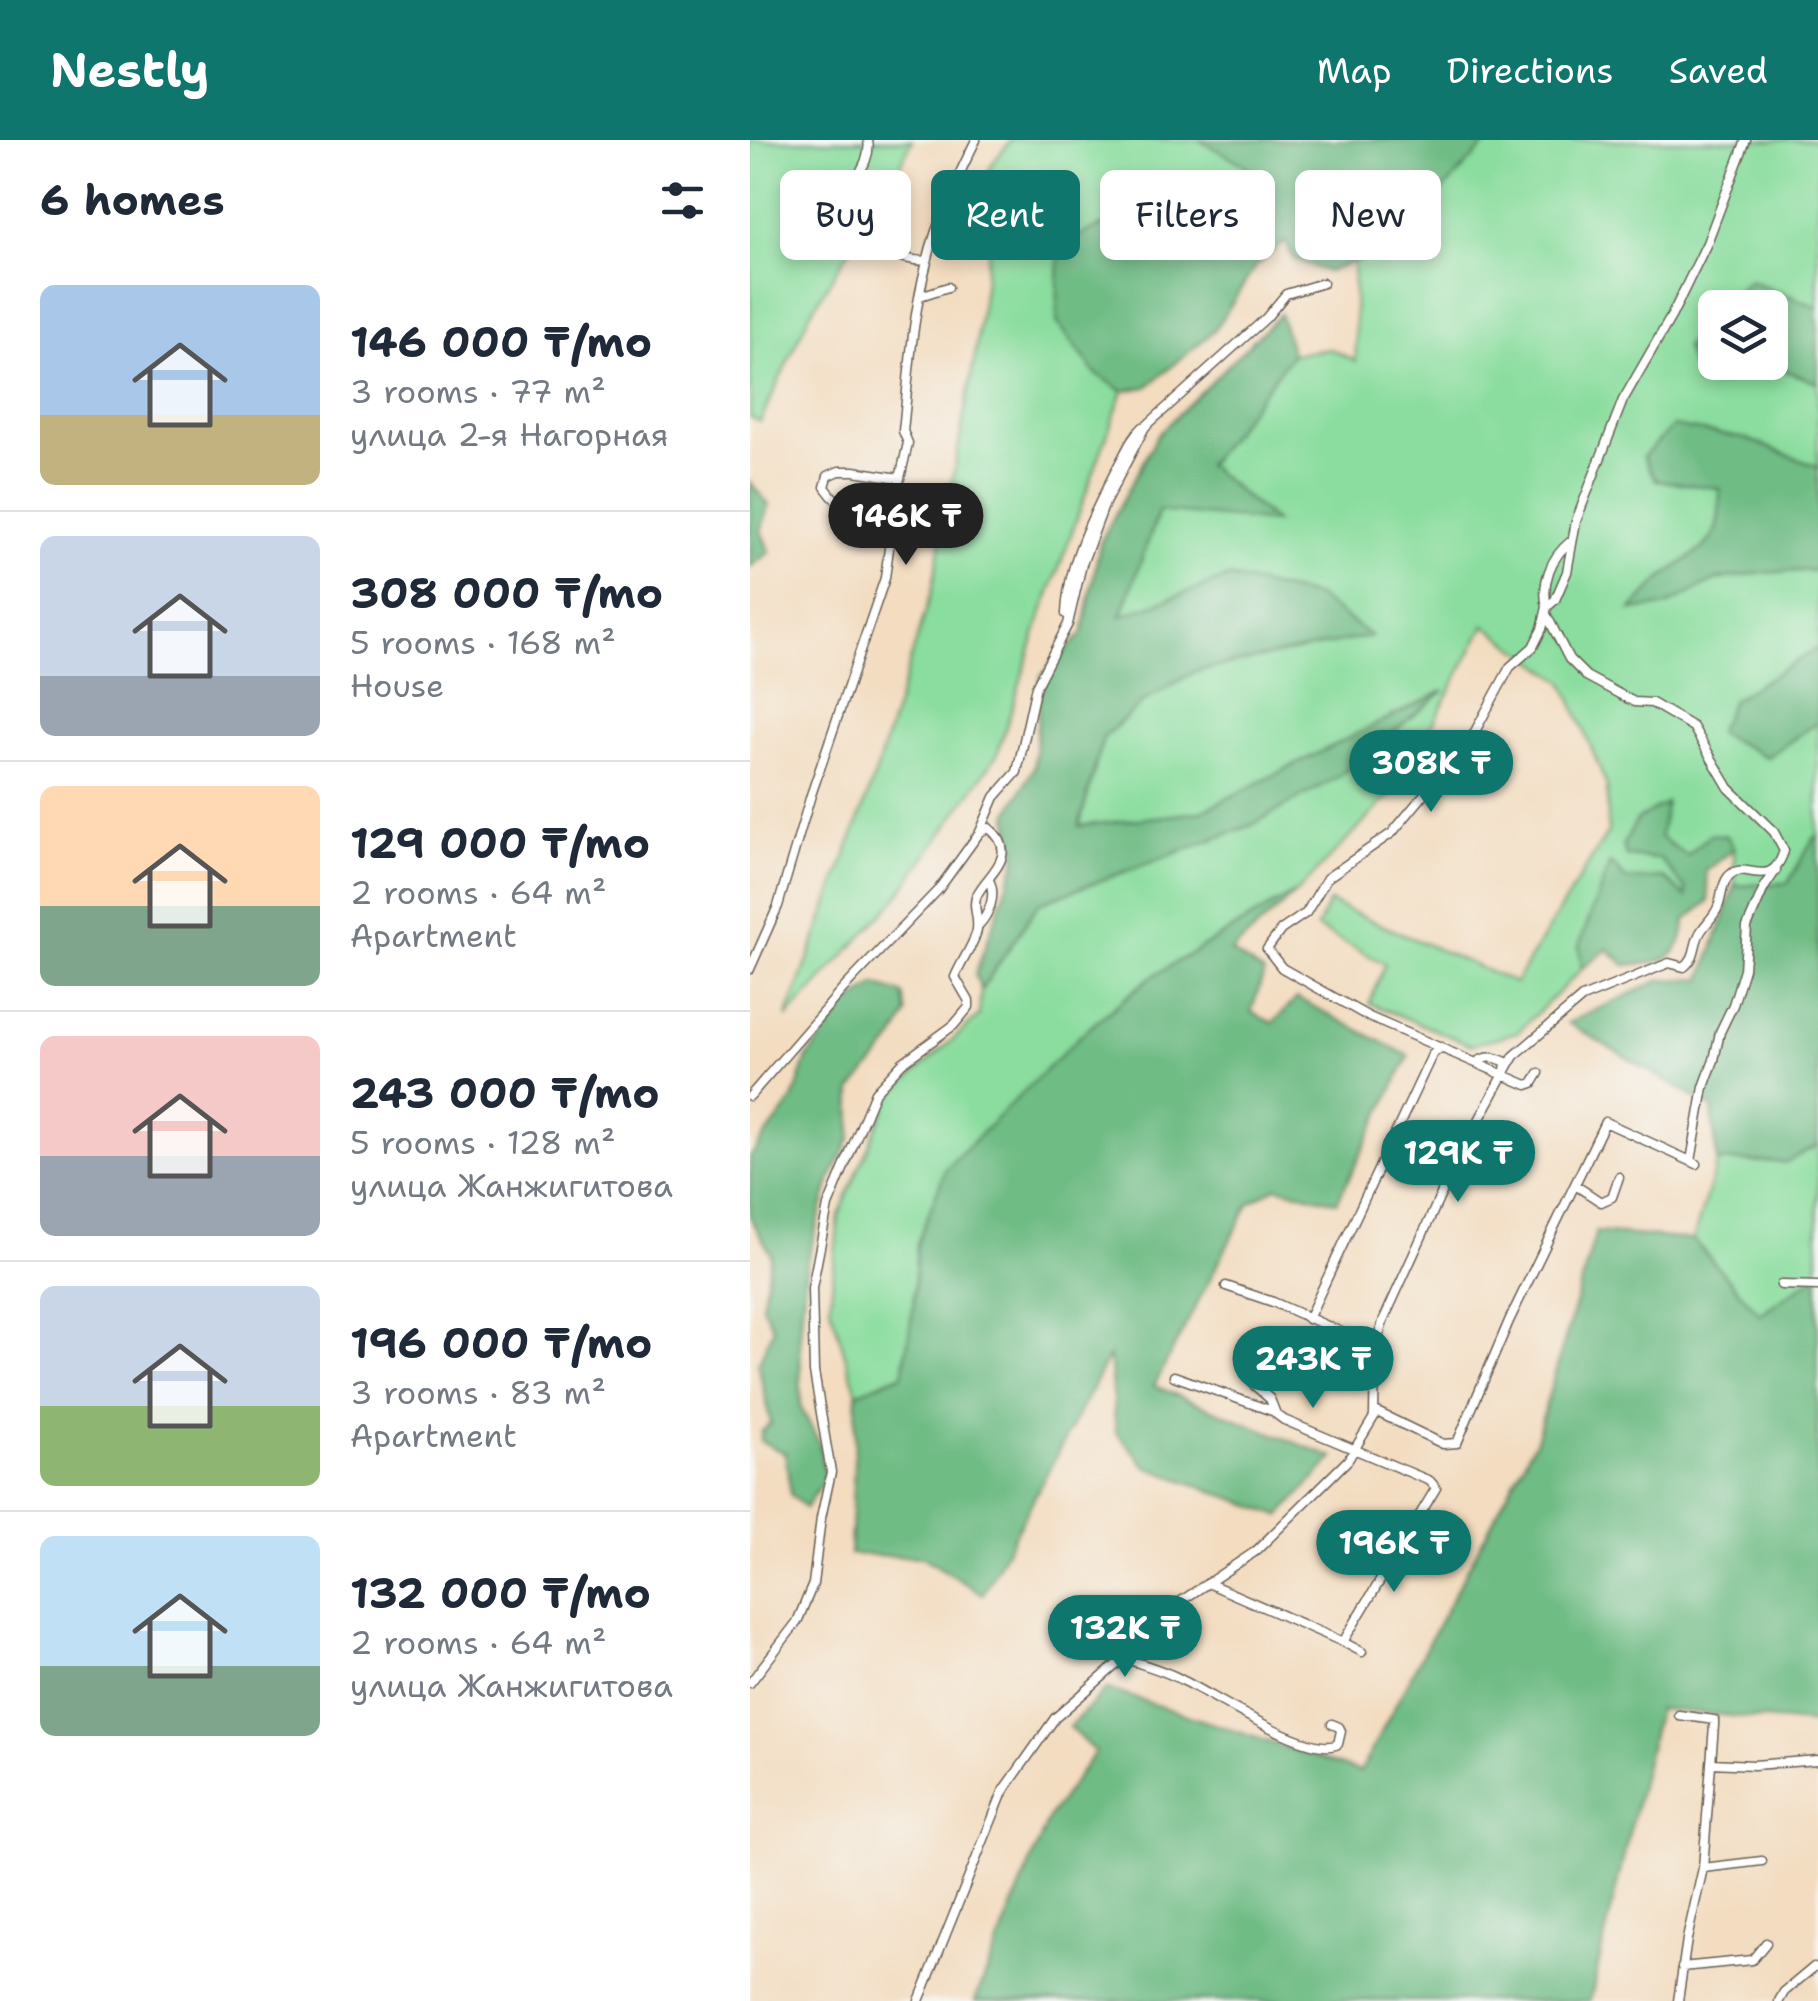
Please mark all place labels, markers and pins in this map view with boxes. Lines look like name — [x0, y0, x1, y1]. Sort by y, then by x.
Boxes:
pin: 146K ₸ — [825, 483, 987, 568]
pin: 308K ₸ — [1350, 730, 1512, 815]
pin: 129K ₸ — [1377, 1120, 1539, 1205]
pin: 243K ₸ — [1232, 1326, 1394, 1411]
pin: 196K ₸ — [1313, 1510, 1475, 1595]
pin: 132K ₸ — [1044, 1595, 1206, 1680]

